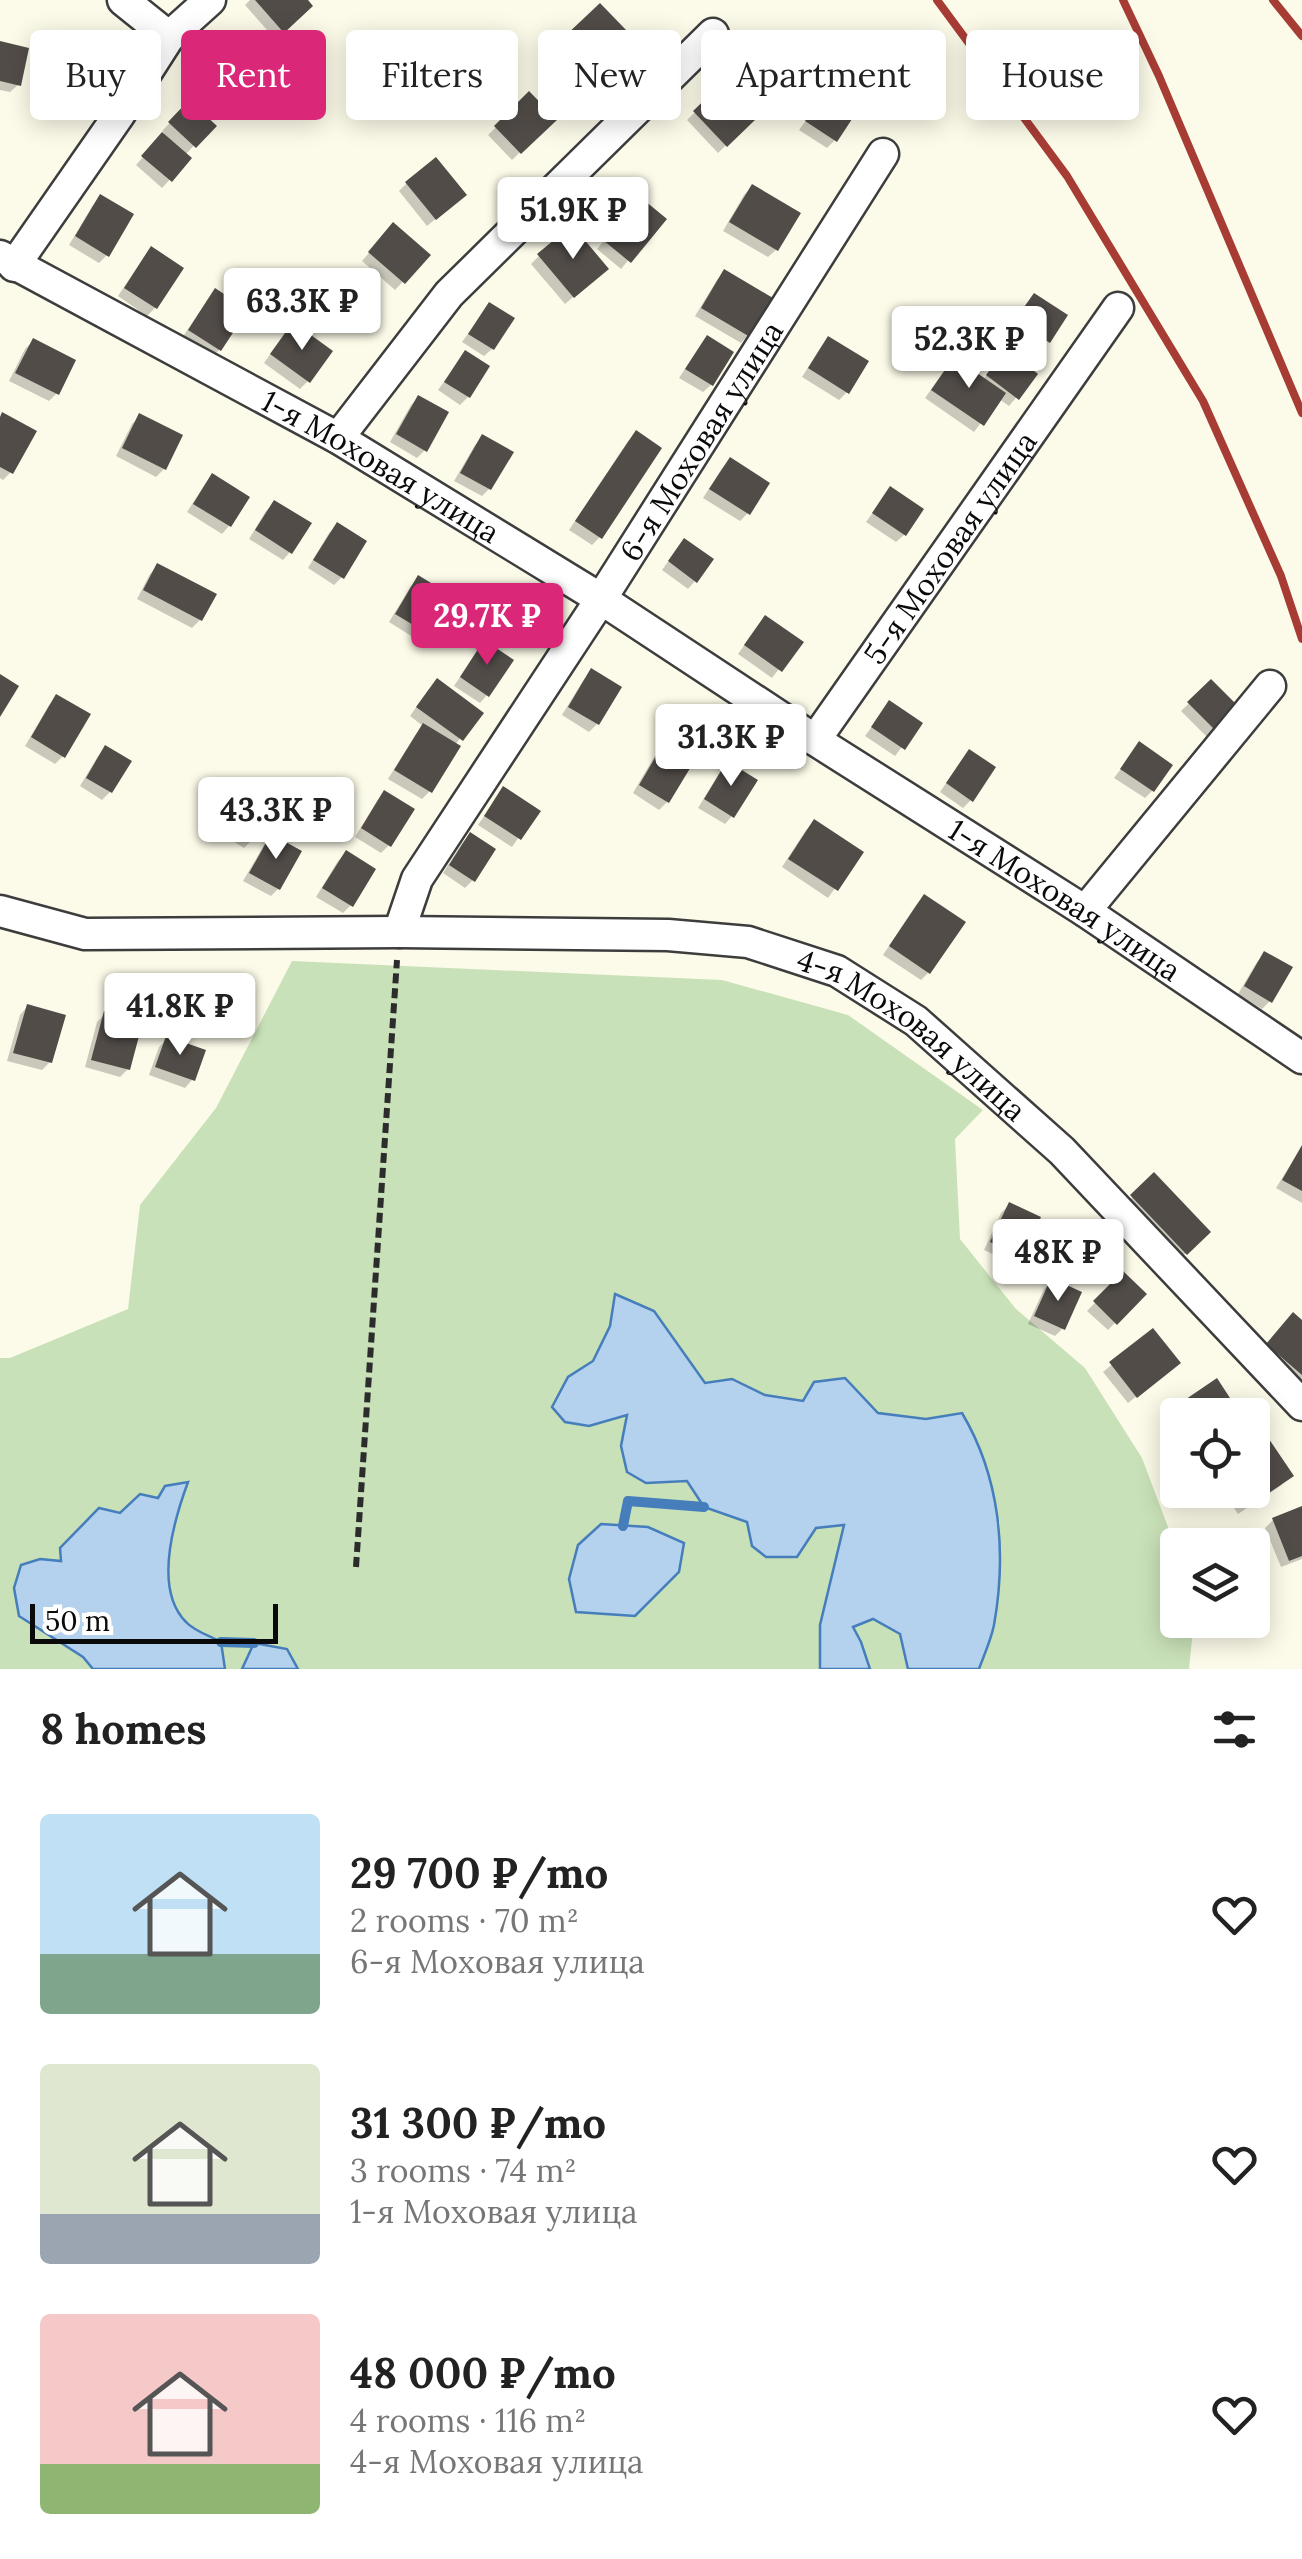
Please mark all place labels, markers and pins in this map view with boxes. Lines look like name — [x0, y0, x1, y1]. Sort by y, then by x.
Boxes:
pin: 51.9K ₽ — [481, 177, 665, 262]
pin: 63.3K ₽ — [210, 268, 394, 353]
pin: 52.3K ₽ — [877, 306, 1061, 391]
pin: 29.7K ₽ — [395, 583, 579, 668]
pin: 31.3K ₽ — [639, 704, 823, 789]
pin: 43.3K ₽ — [184, 777, 368, 862]
pin: 41.8K ₽ — [88, 973, 272, 1058]
pin: 48K ₽ — [988, 1219, 1128, 1304]

